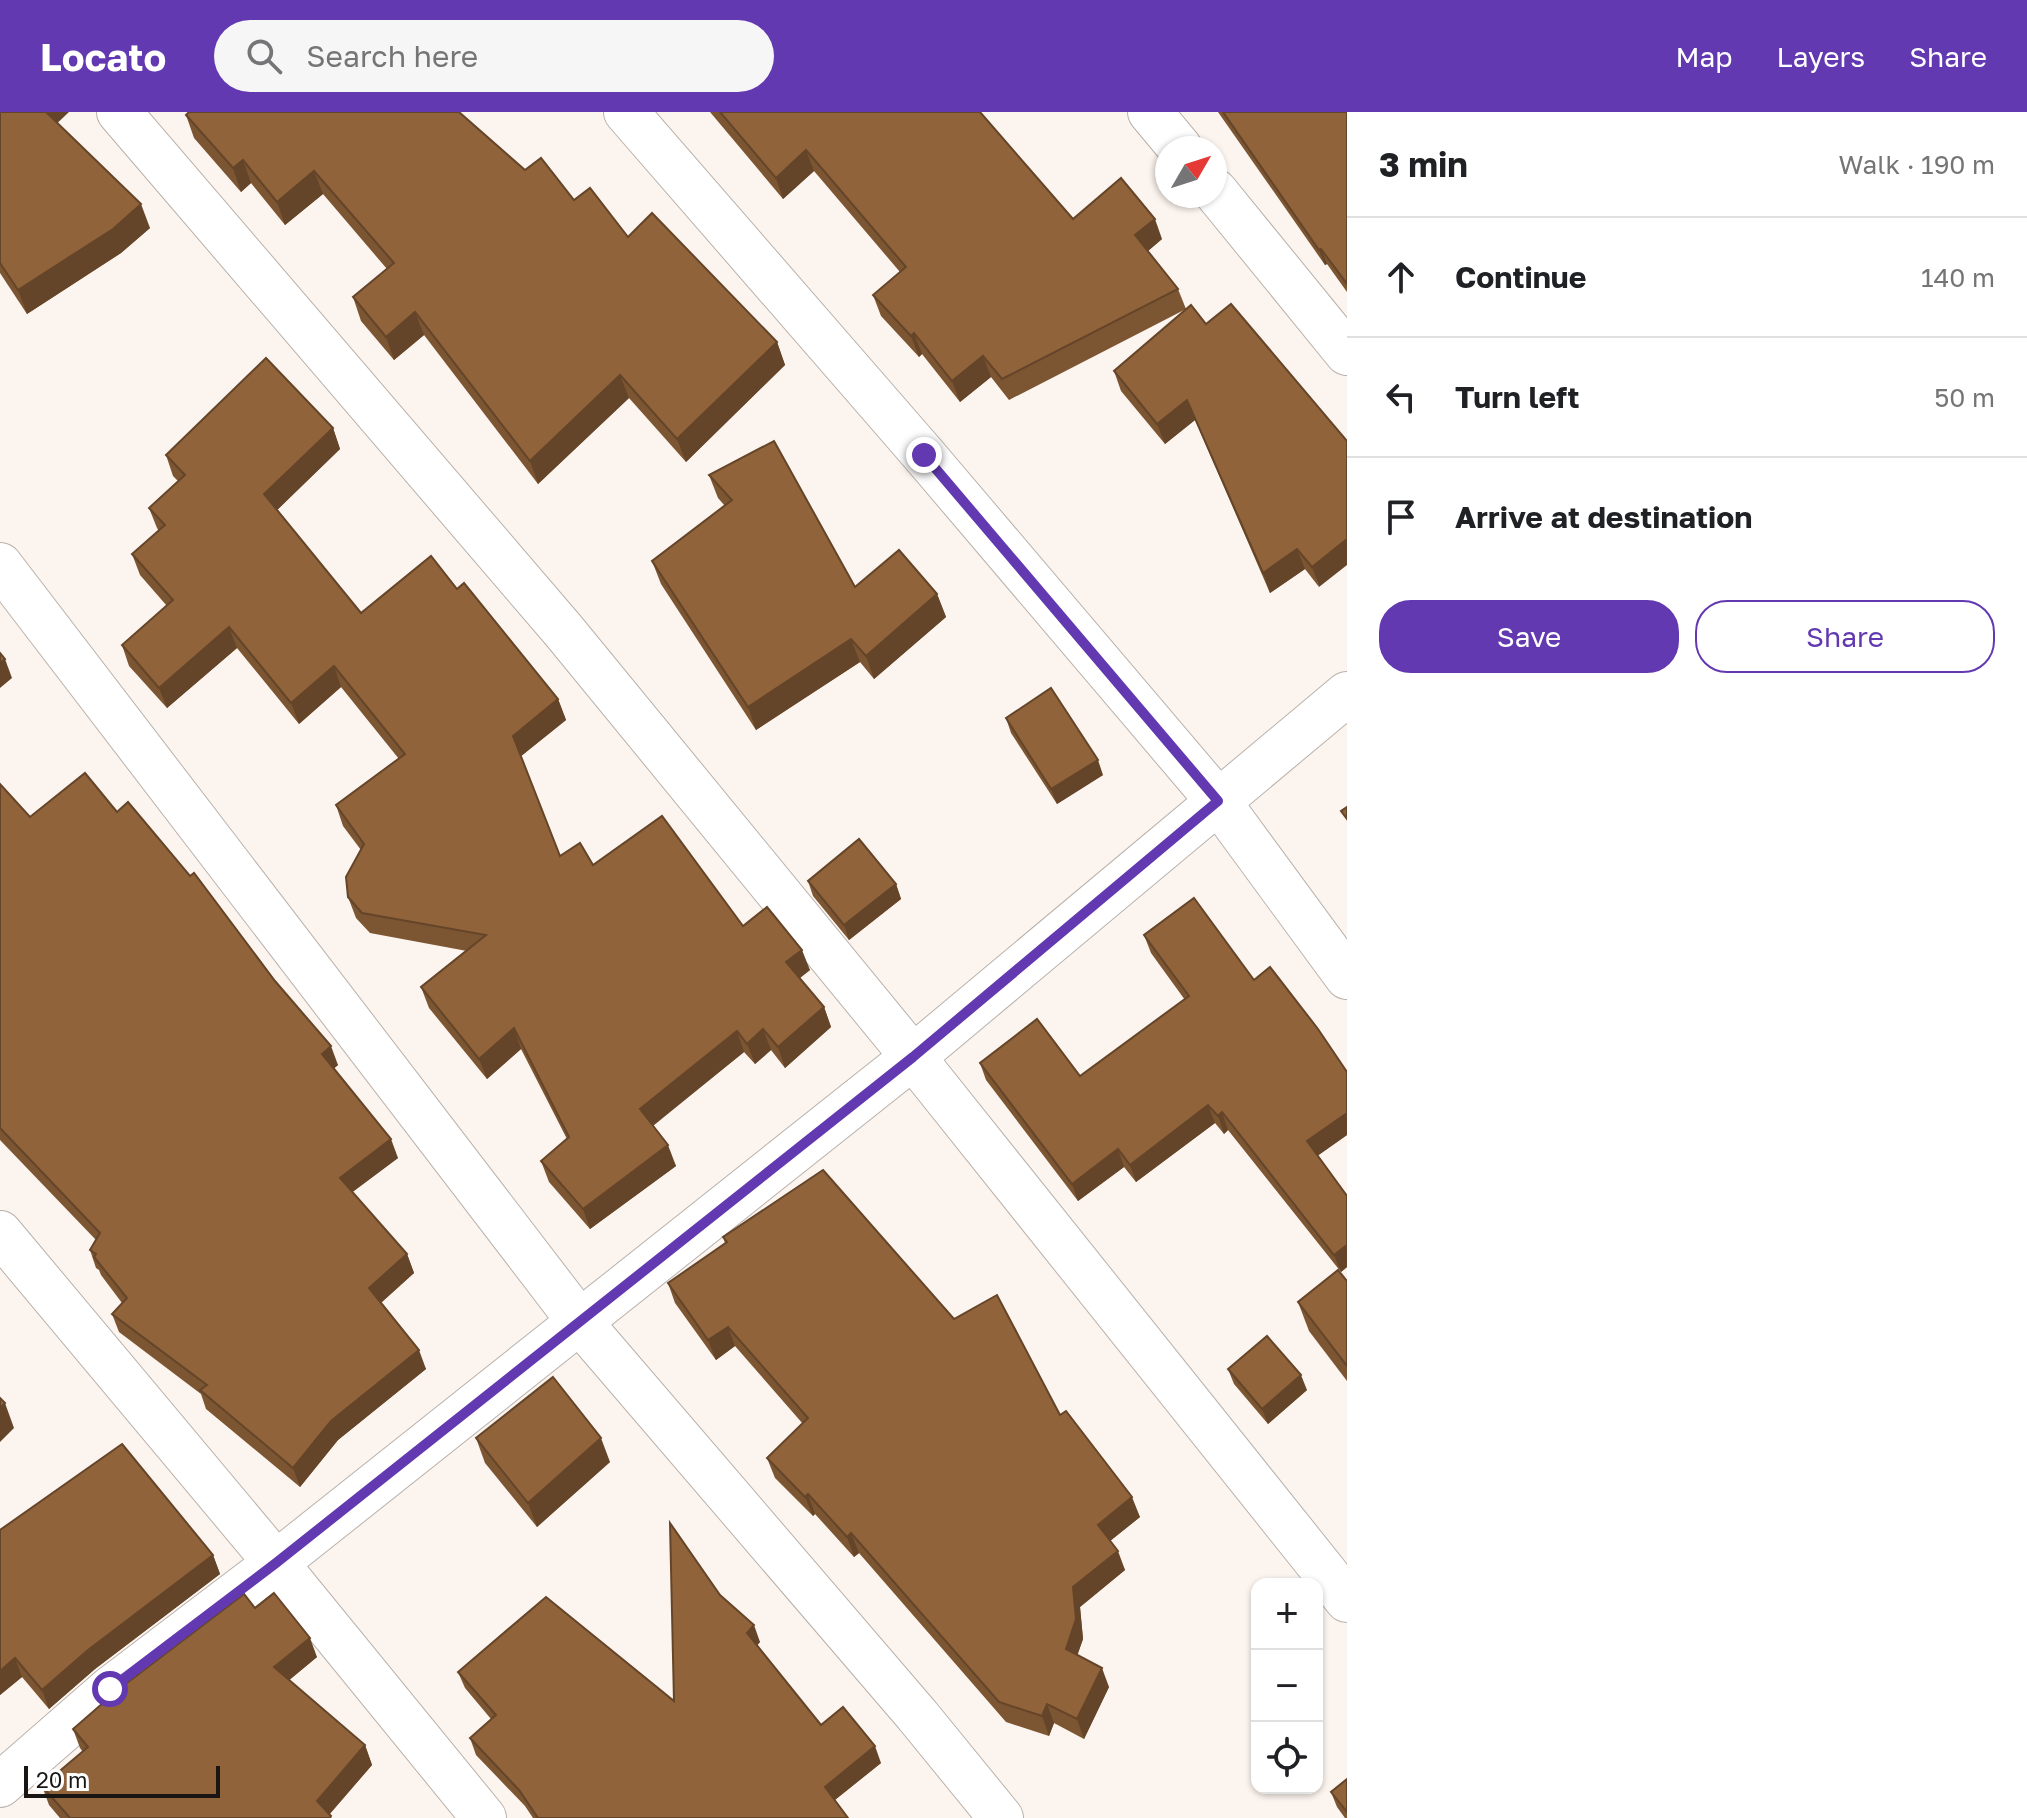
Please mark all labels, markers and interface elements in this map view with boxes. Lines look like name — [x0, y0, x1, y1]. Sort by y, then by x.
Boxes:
search box — [214, 20, 774, 92]
text: Locato — [40, 34, 166, 79]
icon: search — [242, 34, 286, 78]
text: Search here — [306, 38, 478, 74]
text: Map — [1675, 40, 1733, 73]
text: Layers — [1777, 40, 1865, 73]
text: Share — [1909, 40, 1987, 73]
north arrow — [1155, 136, 1227, 208]
text: 3 min — [1379, 144, 1468, 184]
text: Walk · 190 m — [1839, 149, 1995, 180]
icon: ahead — [1379, 255, 1423, 299]
text: Continue — [1455, 259, 1586, 295]
text: 140 m — [1921, 262, 1995, 293]
icon: left — [1379, 375, 1423, 419]
text: Turn left — [1455, 379, 1580, 415]
text: 50 m — [1934, 382, 1995, 413]
route end — [906, 437, 942, 473]
icon: arrive — [1379, 495, 1423, 539]
text: Arrive at destination — [1455, 499, 1752, 535]
button: Save — [1379, 600, 1679, 673]
button: Share — [1695, 600, 1995, 673]
map controls — [1251, 1578, 1323, 1794]
button: + — [1251, 1578, 1323, 1650]
button: − — [1251, 1650, 1323, 1722]
route start — [92, 1671, 128, 1707]
button: locate — [1251, 1722, 1323, 1794]
scale bar — [24, 1762, 220, 1798]
text: 20 m — [36, 1766, 87, 1793]

